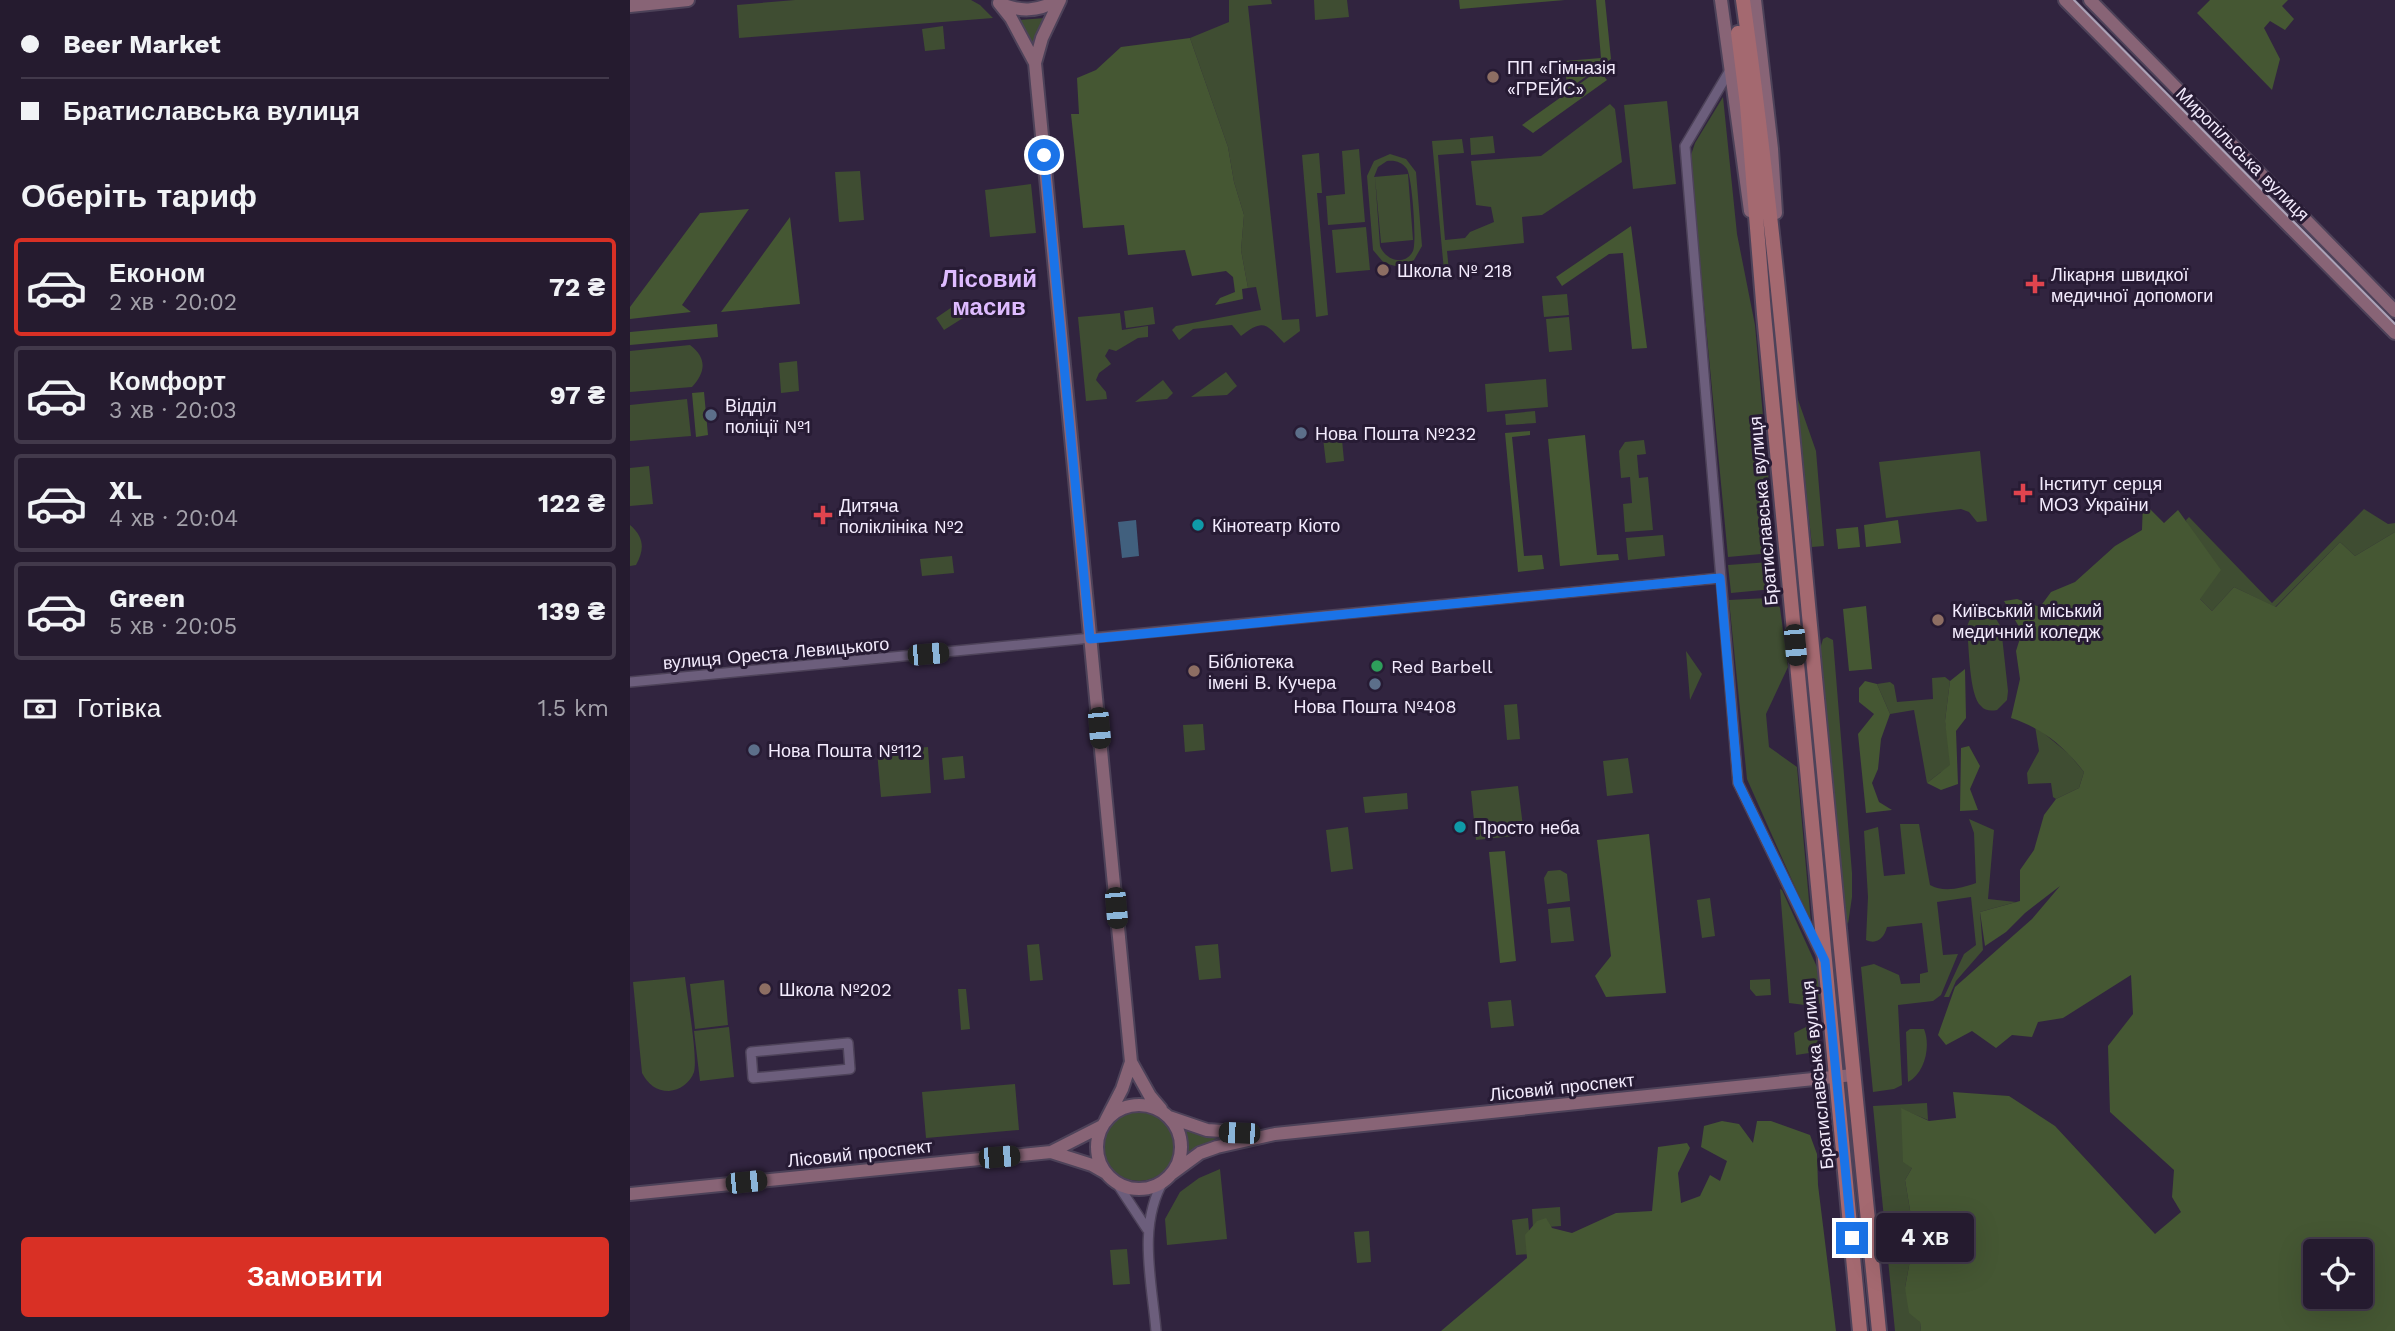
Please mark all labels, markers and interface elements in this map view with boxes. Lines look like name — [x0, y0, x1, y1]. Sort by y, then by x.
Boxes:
text: Beer Market — [63, 29, 221, 59]
place label: ПП «Гімназія «ГРЕЙС» — [1507, 57, 1616, 99]
marker: ПП «Гімназія «ГРЕЙС» — [1485, 69, 1501, 85]
street label: Миропільська вулиця — [2172, 83, 2314, 225]
text: Братиславська вулиця — [63, 96, 360, 126]
route start — [1028, 139, 1060, 171]
text: Оберіть тариф — [21, 177, 257, 215]
icon: car — [25, 256, 88, 319]
text: Економ — [109, 258, 205, 288]
place label: Школа № 218 — [1397, 260, 1512, 281]
marker: Школа № 218 — [1375, 262, 1391, 278]
place label: Лікарня швидкої медичної допомоги — [2051, 264, 2213, 306]
district label: Лісовий масив — [941, 265, 1037, 321]
text: 72 ₴ — [549, 272, 605, 302]
marker: Лікарня швидкої медичної допомоги — [2025, 274, 2045, 294]
text: 2 хв · 20:02 — [109, 289, 237, 316]
icon: car — [25, 364, 88, 427]
text: Комфорт — [109, 366, 226, 396]
text: 97 ₴ — [550, 380, 605, 410]
place label: Відділ поліції №1 — [725, 395, 811, 437]
text: 3 хв · 20:03 — [109, 397, 237, 424]
marker: Відділ поліції №1 — [703, 407, 719, 423]
street label: Братиславська вулиця — [1744, 416, 1782, 606]
place label: Нова Пошта №232 — [1315, 423, 1476, 444]
marker: Нова Пошта №232 — [1293, 425, 1309, 441]
icon: car — [25, 472, 88, 535]
place label: Інститут серця МОЗ України — [2039, 473, 2162, 515]
text: XL — [109, 475, 142, 505]
marker: Інститут серця МОЗ України — [2013, 483, 2033, 503]
text: 122 ₴ — [538, 488, 605, 518]
place label: Дитяча поліклініка №2 — [839, 495, 964, 537]
text: 4 хв · 20:04 — [109, 505, 238, 532]
marker: Дитяча поліклініка №2 — [813, 505, 833, 525]
place label: Кінотеатр Кіото — [1212, 515, 1340, 536]
marker: Кінотеатр Кіото — [1190, 517, 1206, 533]
icon: car — [25, 580, 88, 643]
text: Green — [109, 583, 185, 613]
text: 139 ₴ — [538, 596, 605, 626]
place label: Київський міський медичний коледж — [1952, 600, 2102, 642]
marker: Київський міський медичний коледж — [1930, 612, 1946, 628]
text: 5 хв · 20:05 — [109, 613, 237, 640]
car — [1783, 623, 1808, 667]
street label: вулиця Ореста Левицького — [662, 633, 890, 673]
car — [907, 642, 950, 666]
place label: Бібліотека імені В. Кучера — [1208, 651, 1337, 693]
place label: Red Barbell — [1391, 656, 1493, 677]
marker: Red Barbell — [1369, 658, 1385, 674]
marker: Бібліотека імені В. Кучера — [1186, 663, 1202, 679]
marker: Нова Пошта №408 — [1367, 676, 1383, 692]
icon: cash — [21, 690, 59, 728]
text: Готівка — [77, 693, 161, 723]
text: 1.5 km — [538, 695, 609, 722]
place label: Нова Пошта №408 — [1293, 696, 1457, 717]
car — [1087, 706, 1112, 750]
place label: Нова Пошта №112 — [768, 740, 922, 761]
marker: Нова Пошта №112 — [746, 742, 762, 758]
place label: Просто неба — [1474, 817, 1581, 838]
marker: Просто неба — [1452, 819, 1468, 835]
car — [1104, 886, 1129, 930]
place label: Школа №202 — [779, 979, 892, 1000]
street label: Братиславська вулиця — [1797, 980, 1837, 1170]
marker: Школа №202 — [757, 981, 773, 997]
street label: Лісовий проспект — [1488, 1069, 1636, 1105]
car — [1218, 1122, 1261, 1144]
street label: Лісовий проспект — [786, 1135, 934, 1171]
car — [978, 1145, 1021, 1169]
car — [725, 1169, 768, 1195]
callout: 4 хв — [1876, 1214, 1974, 1262]
route end — [1836, 1222, 1868, 1254]
text: 4 хв — [1901, 1224, 1949, 1251]
button: Замовити — [21, 1237, 609, 1317]
map controls — [2303, 1239, 2373, 1309]
button: locate — [2303, 1239, 2373, 1309]

